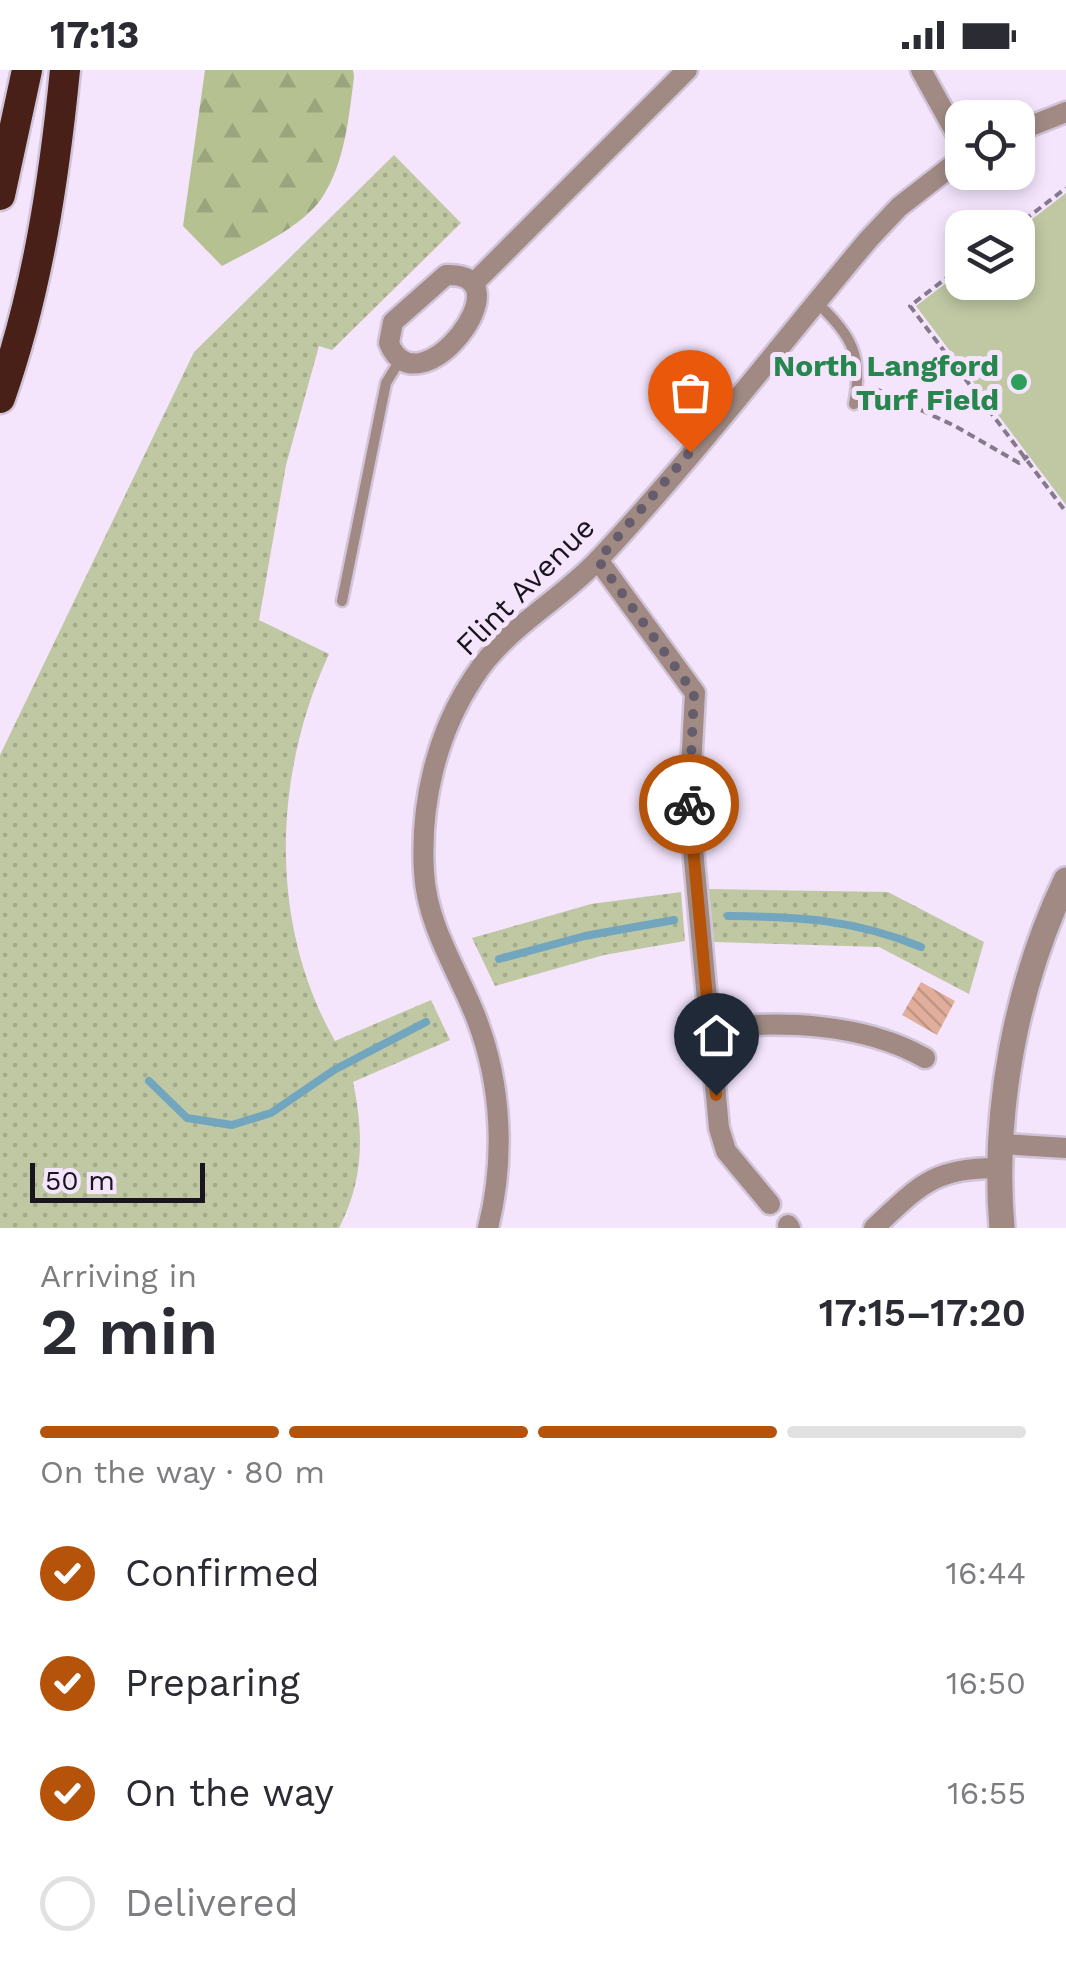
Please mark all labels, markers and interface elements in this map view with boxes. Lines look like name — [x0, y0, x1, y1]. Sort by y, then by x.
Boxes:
text: 17:13 — [50, 13, 139, 57]
map controls — [945, 100, 1035, 300]
button: locate — [945, 100, 1035, 190]
button: layers — [945, 210, 1035, 300]
place label: North Langford Turf Field — [773, 348, 999, 417]
pin — [648, 350, 733, 453]
icon: bag — [663, 365, 718, 420]
marker: North Langford Turf Field — [1008, 371, 1030, 393]
street label: Flint Avenue — [448, 509, 602, 663]
courier — [639, 754, 739, 854]
icon: bike — [662, 777, 717, 832]
pin — [674, 993, 759, 1096]
icon: home — [689, 1008, 744, 1063]
scale bar — [30, 1158, 205, 1202]
text: 50 m — [45, 1164, 115, 1197]
text: Arriving in — [40, 1257, 197, 1295]
text: 17:15–17:20 — [819, 1291, 1026, 1335]
text: 2 min — [40, 1294, 218, 1370]
text: On the way · 80 m — [40, 1453, 325, 1491]
icon: check — [40, 1546, 95, 1601]
text: Confirmed — [125, 1551, 320, 1595]
text: 16:44 — [945, 1554, 1026, 1592]
icon: check — [40, 1656, 95, 1711]
text: Preparing — [125, 1661, 300, 1705]
text: 16:50 — [946, 1664, 1026, 1702]
icon: check — [40, 1766, 95, 1821]
text: On the way — [125, 1771, 334, 1815]
text: 16:55 — [947, 1774, 1026, 1812]
text: Delivered — [125, 1881, 298, 1925]

